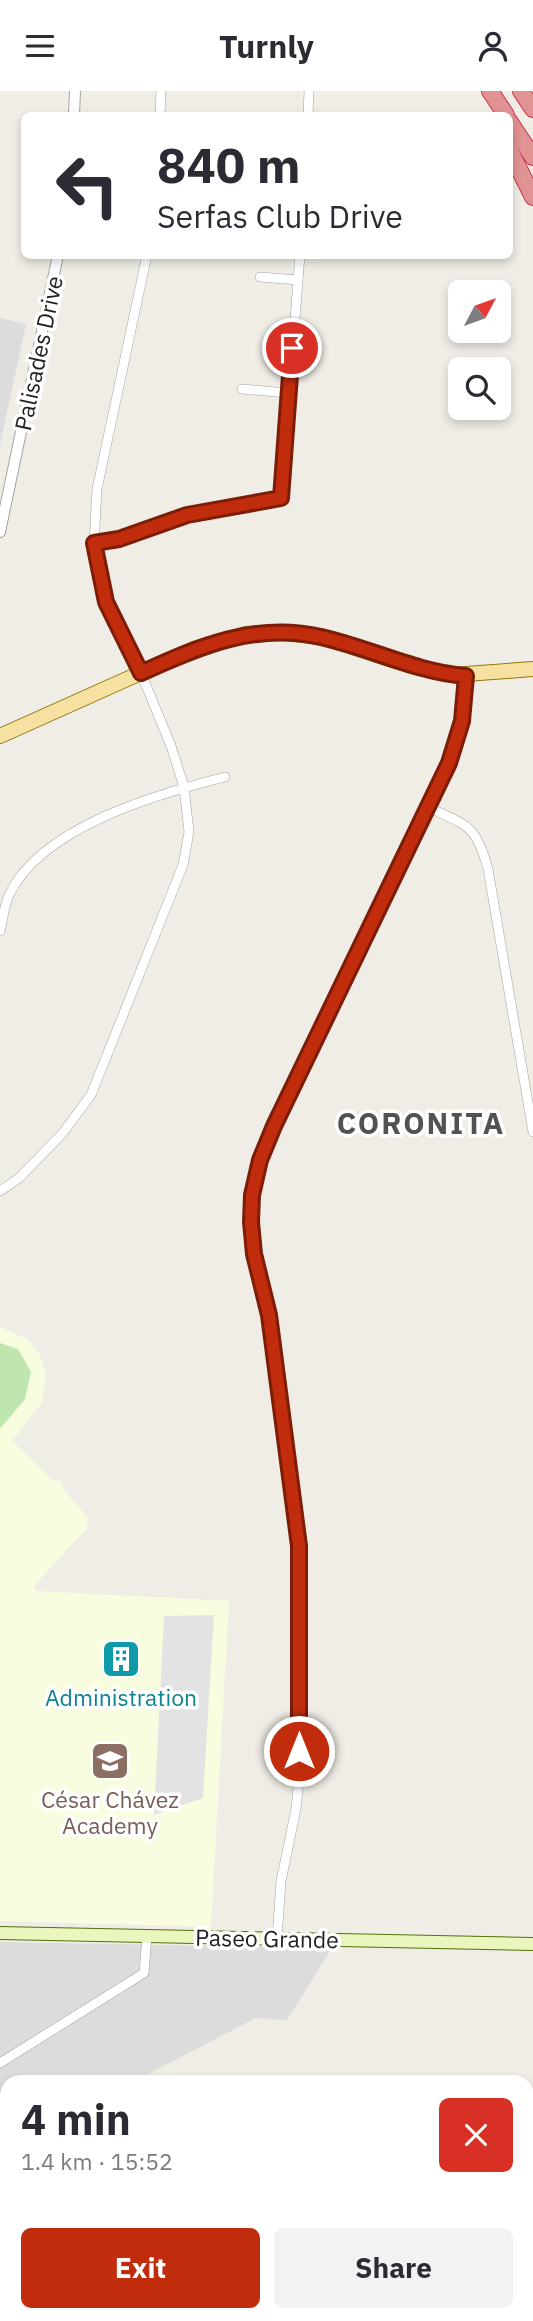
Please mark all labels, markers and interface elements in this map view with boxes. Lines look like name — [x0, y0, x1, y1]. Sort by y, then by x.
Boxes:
text: Turnly — [219, 25, 314, 67]
icon: menu — [21, 27, 59, 65]
icon: person — [474, 27, 512, 65]
text: 840 m — [157, 133, 301, 196]
icon: left — [42, 140, 133, 231]
text: Serfas Club Drive — [157, 195, 403, 237]
street label: Palisades Drive — [7, 273, 69, 433]
north arrow — [448, 280, 511, 343]
map controls — [448, 280, 511, 420]
pin — [262, 318, 322, 378]
icon: arrive — [273, 329, 311, 367]
button: search — [448, 357, 511, 420]
district label: CORONITA — [337, 1103, 505, 1142]
building icon: Administration — [100, 1638, 142, 1680]
place label: Administration — [45, 1682, 197, 1712]
position arrow — [262, 1714, 336, 1788]
school or university icon: César Chávez Academy — [89, 1740, 131, 1782]
place label: César Chávez Academy — [41, 1784, 179, 1840]
street label: Paseo Grande — [195, 1922, 339, 1954]
text: 4 min — [21, 2092, 131, 2147]
button: close — [439, 2098, 513, 2172]
text: 1.4 km · 15:52 — [21, 2146, 173, 2176]
button: Exit — [21, 2228, 260, 2308]
button: Share — [274, 2228, 513, 2308]

